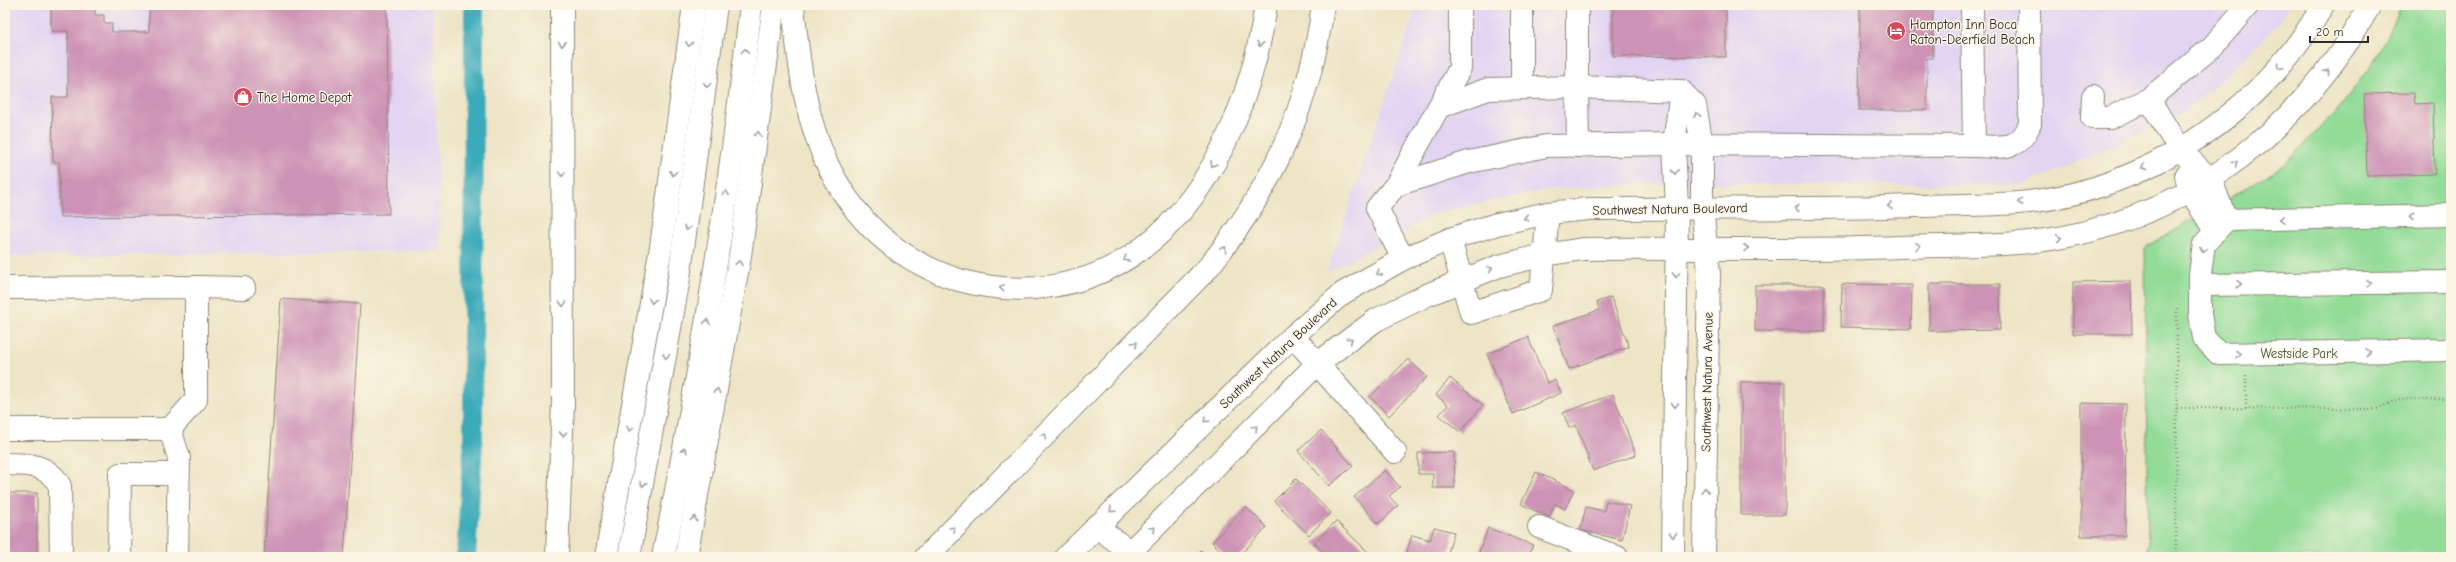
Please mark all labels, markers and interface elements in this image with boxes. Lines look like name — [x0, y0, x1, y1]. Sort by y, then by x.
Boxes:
place label: Hampton Inn Boca Raton-Deerfield Beach — [1910, 17, 2035, 47]
scale bar — [2310, 18, 2368, 44]
hotel icon: Hampton Inn Boca Raton-Deerfield Beach — [1885, 20, 1907, 42]
text: 20 m — [2316, 25, 2344, 39]
one-way arrow — [1256, 40, 1264, 47]
one-way arrow — [558, 41, 566, 47]
one-way arrow — [685, 41, 694, 47]
one-way arrow — [740, 48, 749, 54]
one-way arrow — [2277, 62, 2284, 69]
one-way arrow — [2322, 70, 2329, 77]
one-way arrow — [703, 82, 712, 89]
shop icon: The Home Depot — [232, 86, 254, 108]
place label: The Home Depot — [257, 90, 353, 105]
one-way arrow — [1693, 112, 1702, 118]
one-way arrow — [753, 131, 762, 137]
one-way arrow — [1211, 160, 1218, 167]
one-way arrow — [2230, 161, 2237, 168]
one-way arrow — [2141, 162, 2149, 170]
one-way arrow — [1671, 169, 1679, 175]
one-way arrow — [668, 170, 677, 176]
one-way arrow — [558, 171, 566, 177]
one-way arrow — [721, 190, 730, 197]
one-way arrow — [2017, 197, 2023, 206]
street label: Southwest Natura Boulevard — [1592, 200, 1748, 218]
one-way arrow — [1887, 202, 1893, 211]
one-way arrow — [1794, 204, 1800, 212]
one-way arrow — [2409, 212, 2415, 220]
one-way arrow — [1523, 213, 1529, 221]
one-way arrow — [2279, 214, 2285, 223]
one-way arrow — [683, 225, 692, 231]
one-way arrow — [2056, 233, 2062, 242]
one-way arrow — [1915, 242, 1921, 251]
one-way arrow — [1743, 244, 1749, 252]
one-way arrow — [1219, 246, 1226, 253]
one-way arrow — [2199, 247, 2208, 253]
one-way arrow — [1123, 255, 1130, 262]
one-way arrow — [734, 260, 743, 266]
one-way arrow — [1487, 265, 1494, 274]
one-way arrow — [1376, 268, 1383, 275]
one-way arrow — [1672, 272, 1680, 278]
one-way arrow — [2366, 279, 2372, 287]
one-way arrow — [2236, 280, 2242, 288]
one-way arrow — [999, 284, 1005, 293]
street label: Southwest Natura Boulevard — [1216, 295, 1340, 411]
one-way arrow — [649, 298, 657, 304]
one-way arrow — [559, 301, 567, 307]
street label: Southwest Natura Avenue — [1698, 311, 1716, 452]
one-way arrow — [702, 319, 710, 325]
one-way arrow — [1346, 337, 1353, 344]
one-way arrow — [1130, 341, 1138, 349]
park label: Westside Park — [2260, 346, 2338, 361]
one-way arrow — [2365, 348, 2371, 356]
one-way arrow — [2235, 350, 2241, 358]
one-way arrow — [662, 353, 671, 359]
one-way arrow — [713, 388, 721, 394]
one-way arrow — [1670, 402, 1679, 408]
one-way arrow — [1203, 415, 1211, 423]
one-way arrow — [1250, 425, 1258, 433]
one-way arrow — [627, 426, 635, 432]
one-way arrow — [559, 431, 567, 437]
one-way arrow — [1039, 433, 1047, 441]
one-way arrow — [679, 447, 688, 453]
one-way arrow — [639, 481, 648, 487]
one-way arrow — [1701, 487, 1709, 493]
one-way arrow — [1110, 505, 1117, 512]
one-way arrow — [689, 516, 697, 522]
one-way arrow — [948, 526, 956, 534]
one-way arrow — [1148, 526, 1156, 534]
one-way arrow — [1669, 532, 1677, 538]

